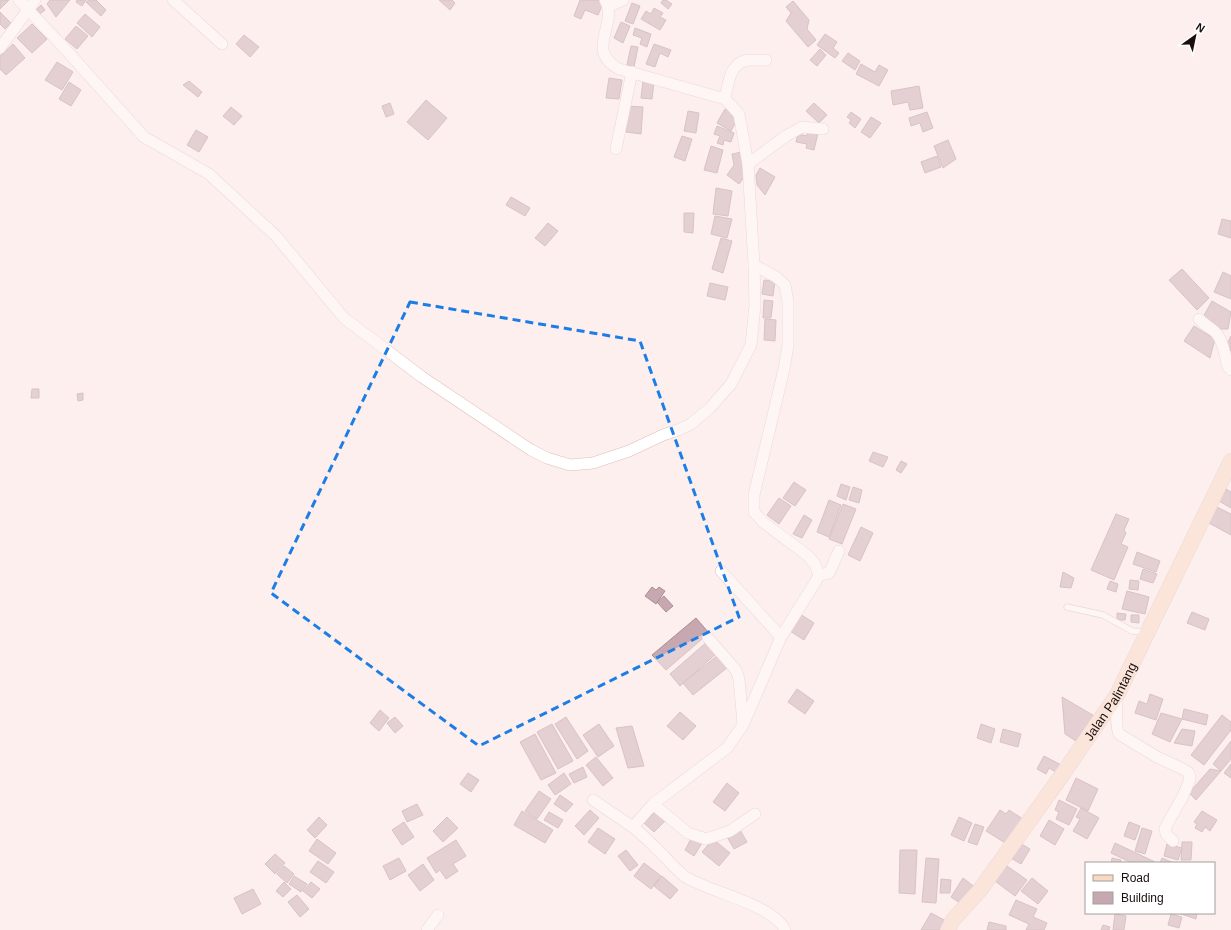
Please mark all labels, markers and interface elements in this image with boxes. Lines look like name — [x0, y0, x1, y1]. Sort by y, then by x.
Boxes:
north arrow — [1175, 16, 1215, 56]
text: N — [1194, 20, 1207, 35]
street label: Jalan Palintang — [1081, 660, 1139, 743]
legend — [1085, 862, 1215, 914]
text: Road — [1121, 871, 1150, 885]
text: Building — [1121, 891, 1164, 905]

